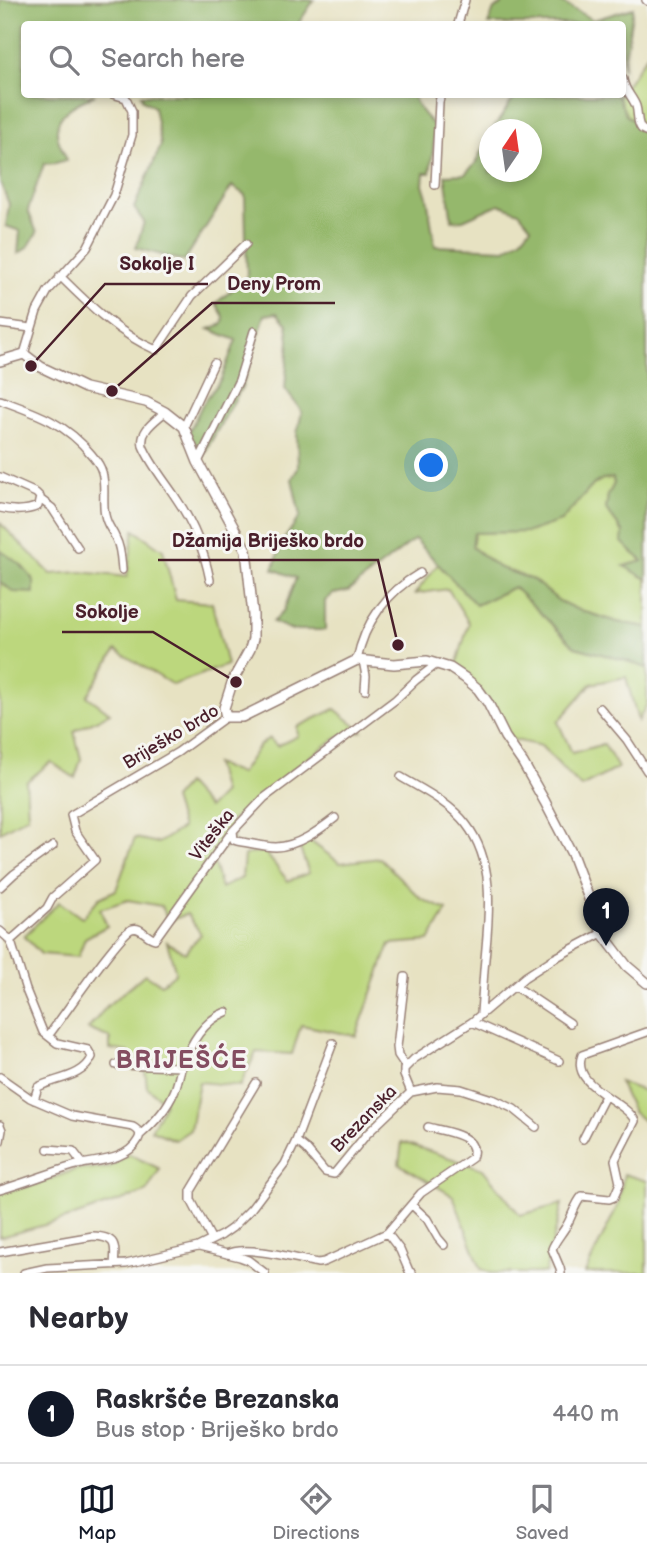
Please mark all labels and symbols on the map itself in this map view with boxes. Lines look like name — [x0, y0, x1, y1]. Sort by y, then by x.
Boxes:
north arrow — [479, 119, 542, 182]
callout: Sokolje I — [105, 244, 208, 284]
text: Sokolje I — [119, 253, 195, 276]
callout: Deny Prom — [212, 263, 335, 303]
text: Deny Prom — [227, 273, 321, 296]
your location — [414, 448, 448, 482]
callout: Džamija Briješko brdo — [158, 520, 378, 560]
text: Džamija Briješko brdo — [172, 530, 364, 553]
callout: Sokolje — [62, 592, 153, 632]
text: Sokolje — [75, 601, 139, 624]
street label: Briješko brdo — [119, 700, 223, 774]
street label: Viteška — [185, 805, 239, 865]
pin: 1 — [583, 888, 629, 946]
district label: BRIJEŠĆE — [116, 1043, 248, 1075]
street label: Brezanska — [327, 1081, 401, 1157]

